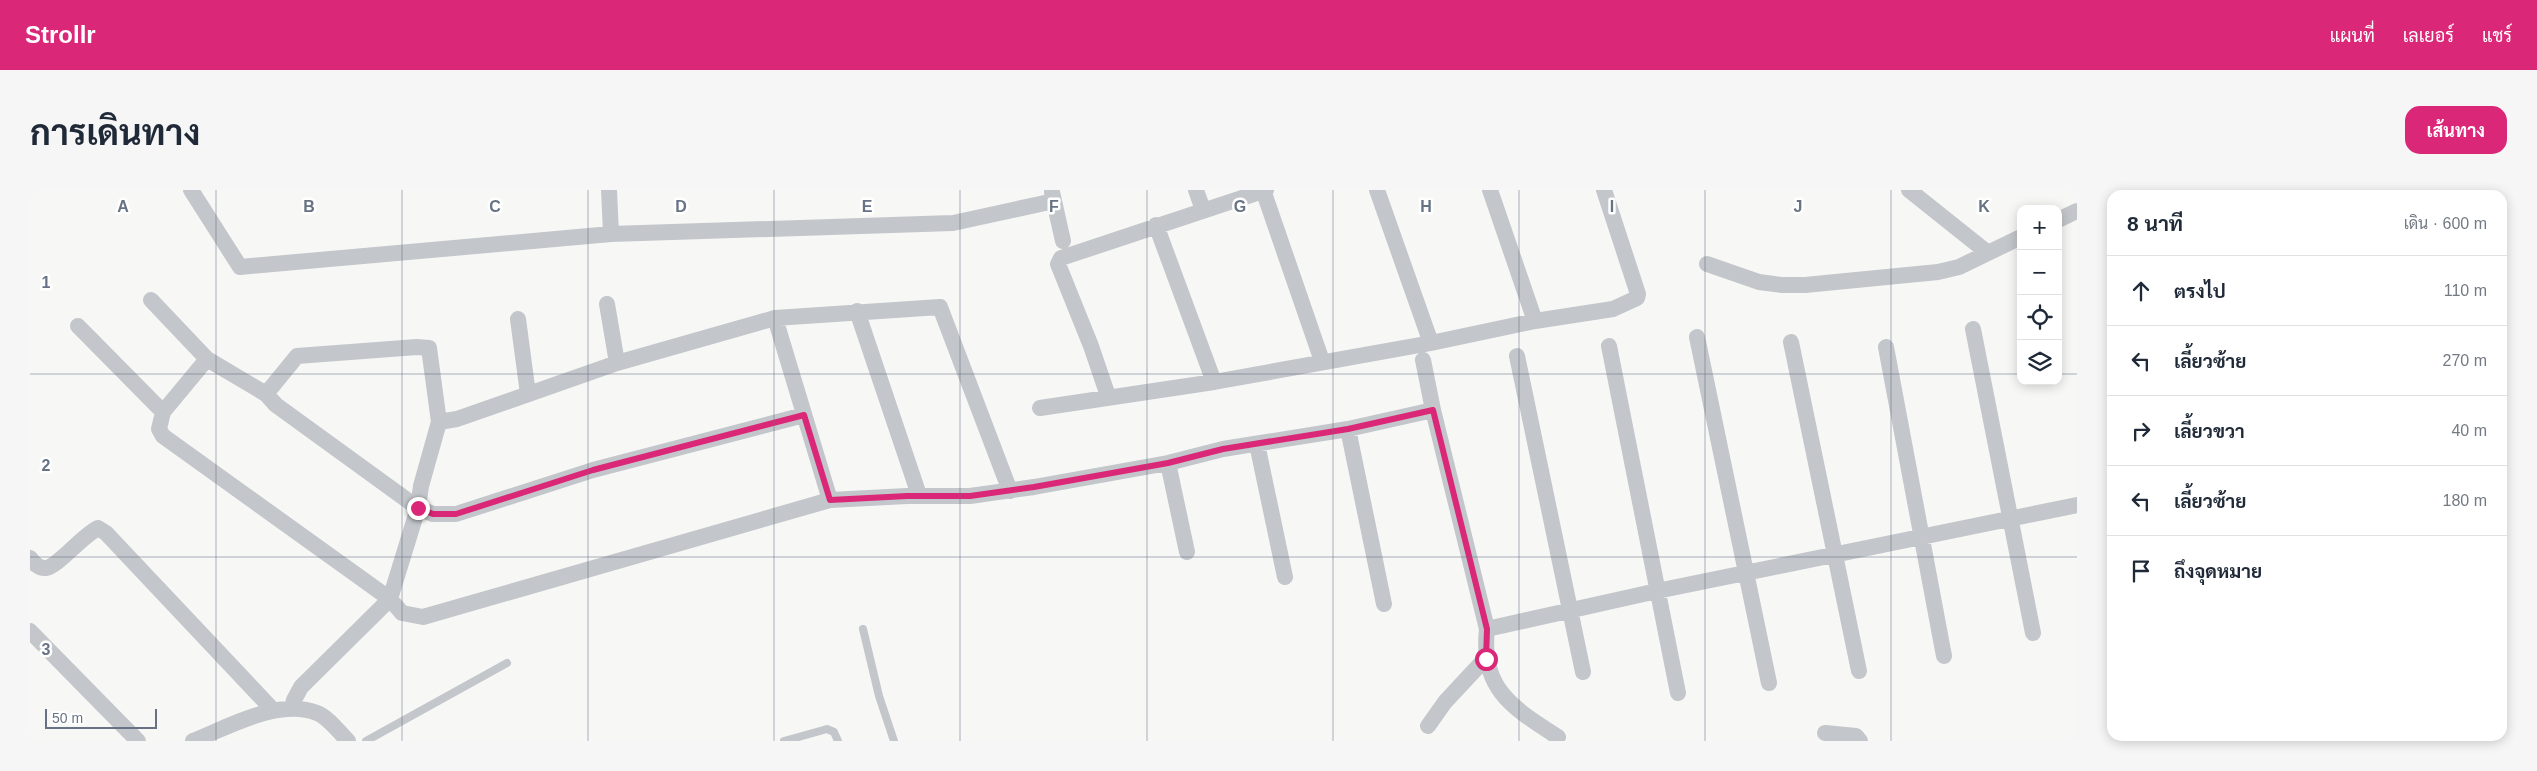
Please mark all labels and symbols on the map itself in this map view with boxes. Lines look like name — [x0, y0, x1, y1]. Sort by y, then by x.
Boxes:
text: A — [117, 198, 129, 215]
text: B — [303, 198, 315, 215]
text: C — [489, 198, 501, 215]
text: D — [675, 198, 687, 215]
text: E — [862, 198, 873, 215]
text: F — [1049, 198, 1059, 215]
text: G — [1234, 198, 1246, 215]
text: H — [1420, 198, 1432, 215]
text: I — [1610, 198, 1614, 215]
text: J — [1794, 198, 1802, 215]
text: K — [1978, 198, 1990, 215]
text: 1 — [42, 274, 51, 291]
text: 2 — [42, 457, 51, 474]
route end — [407, 497, 430, 520]
text: 3 — [42, 641, 51, 658]
route start — [1475, 648, 1498, 671]
scale bar — [45, 706, 158, 729]

